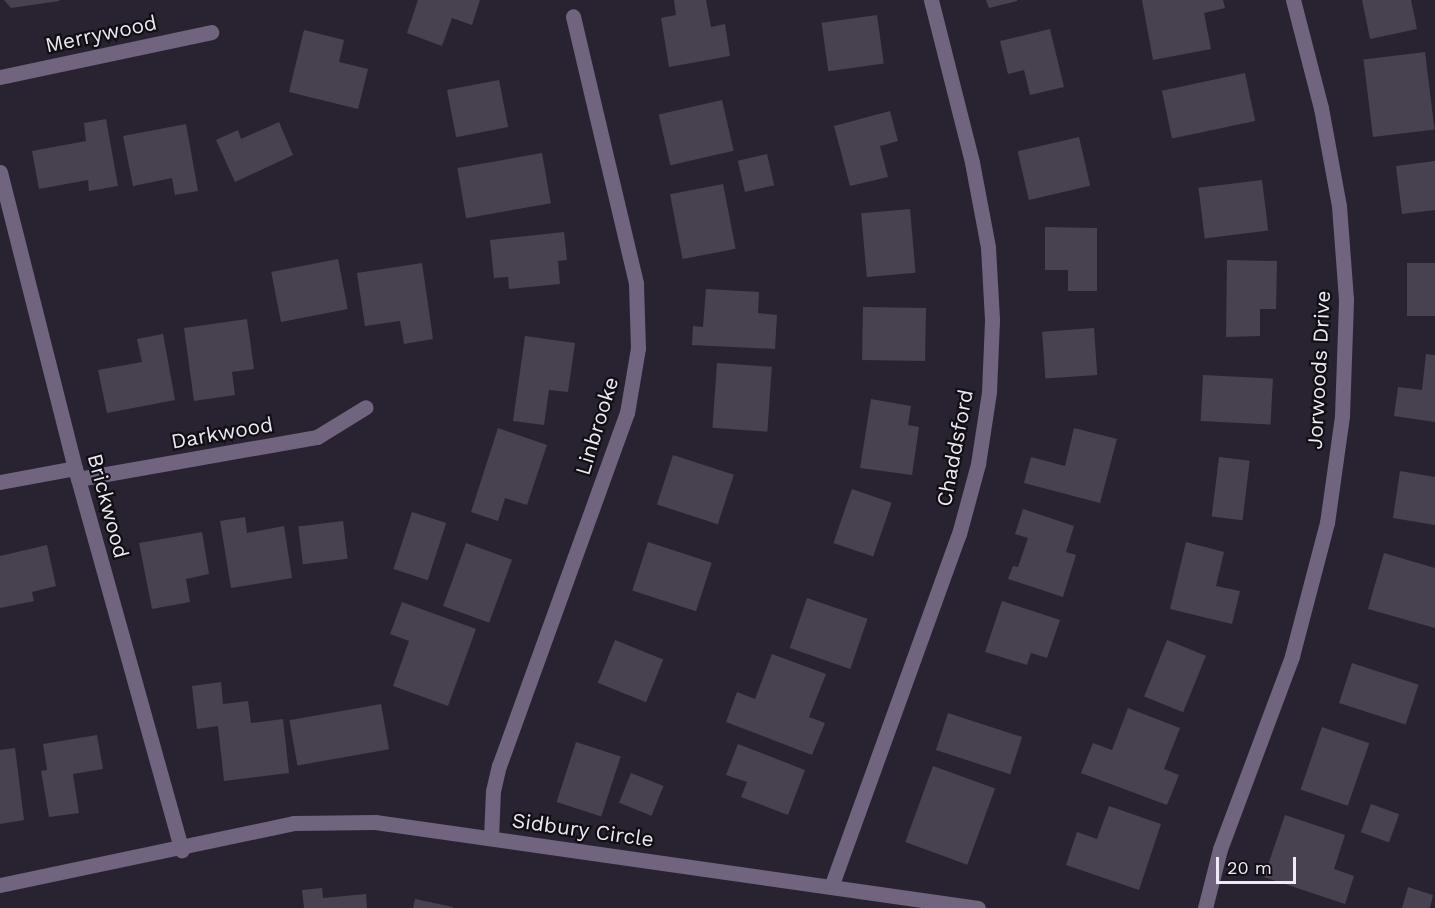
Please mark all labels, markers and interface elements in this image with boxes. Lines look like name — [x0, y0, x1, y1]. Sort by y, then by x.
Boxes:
street label: Merrywood — [43, 10, 159, 58]
street label: Jorwoods Drive — [1302, 290, 1336, 450]
street label: Linbrooke — [570, 374, 624, 478]
street label: Chaddsford — [931, 387, 979, 509]
street label: Darkwood — [169, 412, 275, 454]
street label: Brickwood — [82, 451, 134, 561]
street label: Sidbury Circle — [510, 808, 656, 852]
scale bar — [1219, 845, 1298, 883]
text: 20 m — [1227, 857, 1272, 878]

